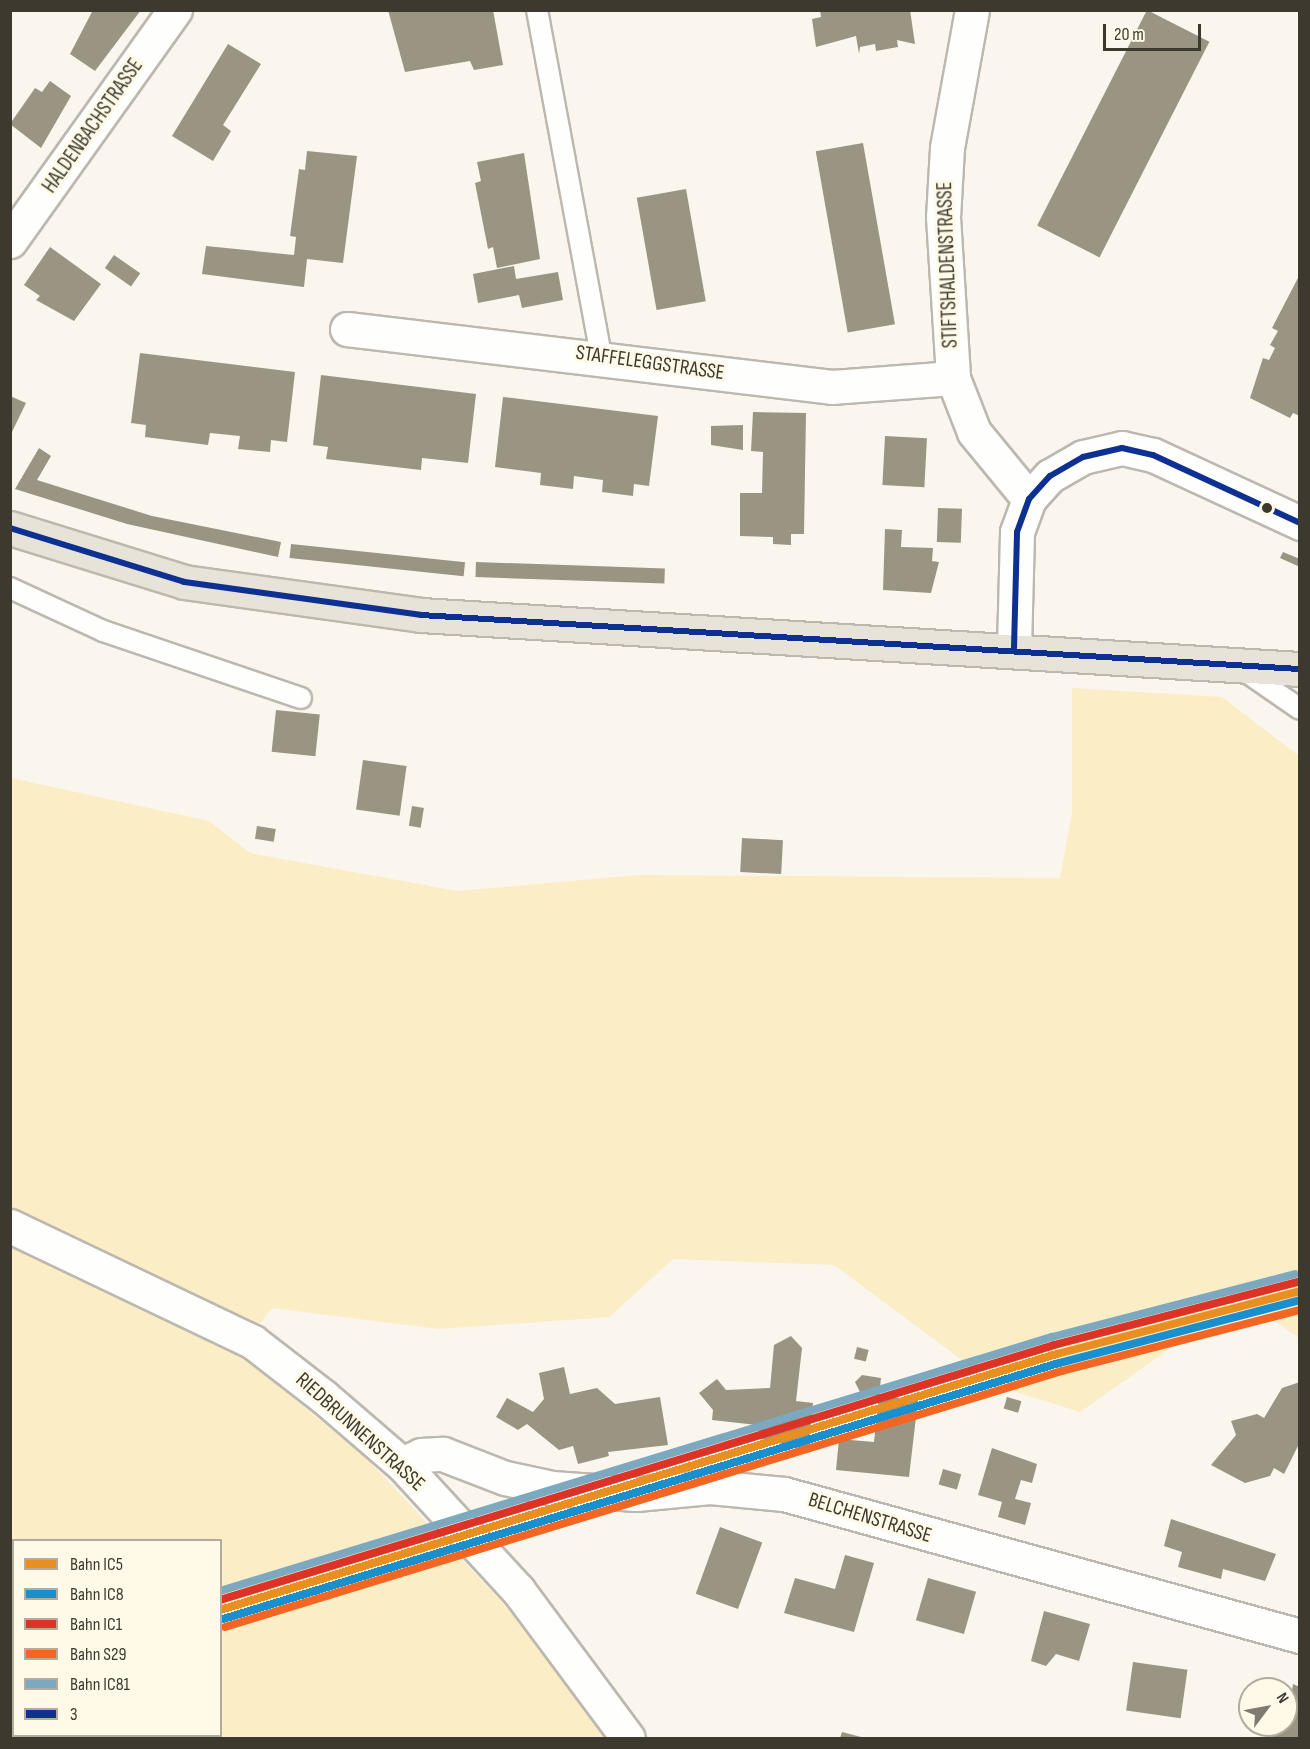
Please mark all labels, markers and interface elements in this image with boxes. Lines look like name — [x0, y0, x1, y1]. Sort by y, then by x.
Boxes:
scale bar — [1106, 12, 1204, 50]
text: 20 m — [1114, 24, 1144, 45]
street label: HALDENBACHSTRASSE — [37, 54, 149, 198]
street label: STIFTSHALDENSTRASSE — [933, 181, 963, 349]
street label: STAFFELEGGSTRASSE — [574, 340, 726, 386]
unlabelled marker — [1261, 502, 1273, 514]
street label: RIEDBRUNNENSTRASSE — [290, 1367, 430, 1497]
street label: BELCHENSTRASSE — [805, 1487, 935, 1549]
legend — [12, 1539, 222, 1737]
text: Bahn IC5 — [70, 1554, 123, 1575]
text: Bahn IC8 — [70, 1584, 124, 1605]
text: Bahn IC1 — [70, 1614, 122, 1635]
text: Bahn S29 — [70, 1644, 126, 1665]
text: Bahn IC81 — [70, 1674, 130, 1695]
north arrow — [1238, 1677, 1298, 1737]
text: N — [1272, 1690, 1292, 1707]
text: 3 — [70, 1704, 78, 1725]

